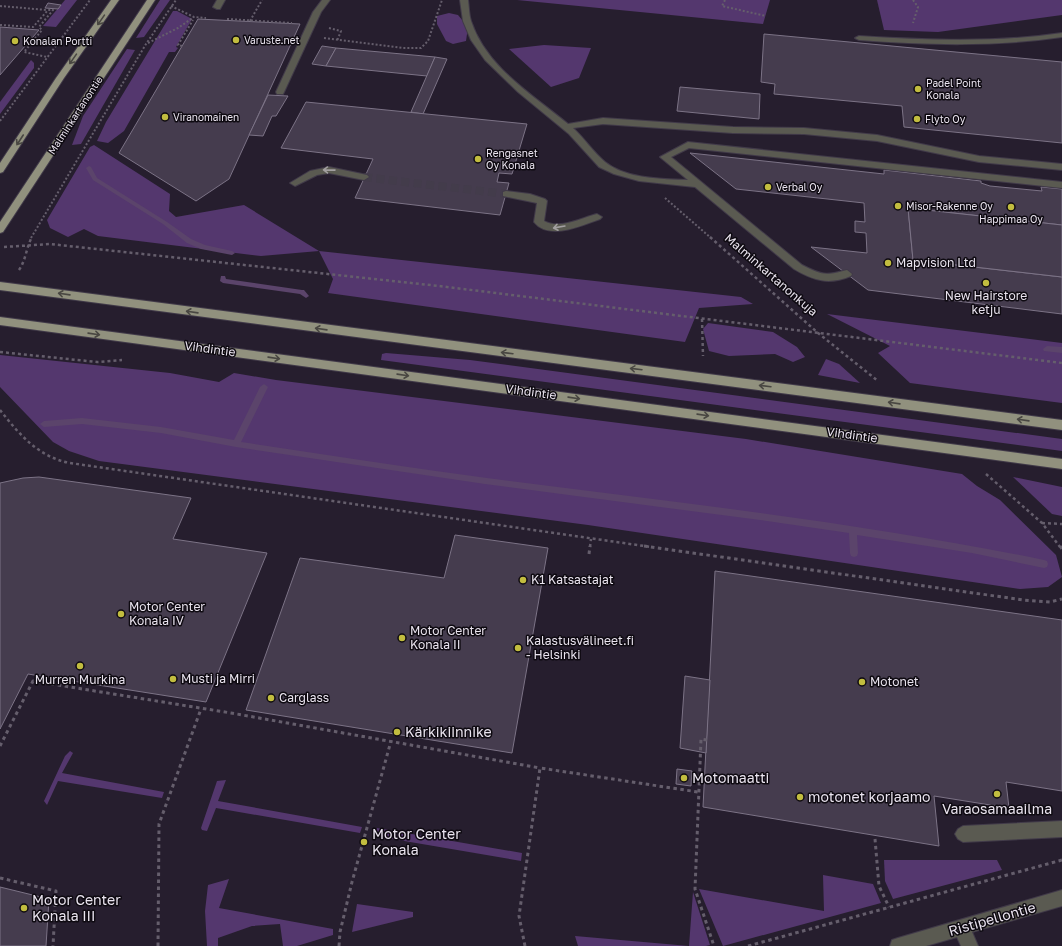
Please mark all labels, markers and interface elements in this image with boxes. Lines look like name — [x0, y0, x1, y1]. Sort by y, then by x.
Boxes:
one-way arrow — [97, 14, 105, 25]
place label: Varuste.net — [244, 34, 300, 46]
place label: Konalan Portti — [23, 35, 92, 47]
marker: Varuste.net — [231, 35, 241, 45]
marker: Konalan Portti — [10, 36, 20, 46]
one-way arrow — [69, 53, 77, 64]
street label: Malminkartanontie — [45, 74, 105, 156]
place label: Padel Point Konala — [926, 77, 981, 101]
marker: Padel Point Konala — [913, 84, 923, 94]
place label: Viranomainen — [173, 111, 239, 123]
marker: Viranomainen — [160, 112, 170, 122]
place label: Flyto Oy — [925, 113, 966, 125]
marker: Flyto Oy — [912, 114, 922, 124]
one-way arrow — [15, 135, 24, 146]
place label: Rengasnet Oy Konala — [486, 147, 538, 171]
marker: Rengasnet Oy Konala — [473, 154, 483, 164]
one-way arrow — [323, 166, 336, 174]
place label: Verbal Oy — [776, 181, 823, 193]
marker: Verbal Oy — [763, 182, 773, 192]
place label: Misor-Rakenne Oy — [906, 200, 993, 212]
marker: Misor-Rakenne Oy — [893, 201, 903, 211]
marker: Happimaa Oy — [1006, 202, 1016, 212]
place label: Happimaa Oy — [979, 213, 1043, 225]
one-way arrow — [553, 223, 566, 231]
street label: Malminkartanonkuja — [722, 230, 821, 319]
place label: Mapvision Ltd — [896, 255, 976, 270]
marker: Mapvision Ltd — [883, 258, 893, 268]
marker: New Hairstore ketju — [981, 278, 991, 288]
place label: New Hairstore ketju — [945, 288, 1027, 317]
one-way arrow — [58, 290, 71, 298]
one-way arrow — [186, 308, 199, 316]
one-way arrow — [315, 325, 328, 333]
one-way arrow — [87, 330, 100, 338]
street label: Vihdintie — [184, 337, 237, 360]
one-way arrow — [501, 349, 514, 357]
one-way arrow — [268, 354, 281, 362]
one-way arrow — [630, 366, 643, 373]
one-way arrow — [396, 371, 409, 379]
street label: Vihdintie — [505, 380, 558, 403]
one-way arrow — [758, 382, 771, 390]
one-way arrow — [567, 394, 580, 402]
one-way arrow — [888, 399, 901, 407]
one-way arrow — [696, 411, 709, 419]
one-way arrow — [1017, 416, 1030, 424]
street label: Vihdintie — [826, 423, 879, 446]
place label: K1 Katsastajat — [531, 572, 614, 587]
marker: K1 Katsastajat — [518, 575, 528, 585]
place label: Motor Center Konala IV — [129, 599, 205, 628]
marker: Motor Center Konala IV — [116, 609, 126, 619]
place label: Motor Center Konala II — [410, 623, 486, 652]
marker: Motor Center Konala II — [397, 633, 407, 643]
place label: Kalastusvälineet.fi - Helsinki — [526, 633, 634, 662]
marker: Kalastusvälineet.fi - Helsinki — [513, 643, 523, 653]
marker: Murren Murkina — [75, 661, 85, 671]
place label: Musti ja Mirri — [181, 671, 255, 686]
place label: Murren Murkina — [35, 672, 125, 687]
marker: Musti ja Mirri — [168, 674, 178, 684]
place label: Motonet — [870, 674, 919, 689]
marker: Motonet — [857, 677, 867, 687]
place label: Carglass — [279, 690, 329, 705]
marker: Carglass — [266, 693, 276, 703]
place label: Kärkikiinnike — [405, 723, 492, 740]
marker: Kärkikiinnike — [392, 727, 402, 737]
place label: Motomaatti — [692, 769, 769, 786]
marker: Motomaatti — [679, 773, 689, 783]
place label: motonet korjaamo — [808, 788, 930, 805]
marker: Varaosamaailma — [992, 789, 1002, 799]
marker: motonet korjaamo — [795, 792, 805, 802]
place label: Varaosamaailma — [942, 800, 1052, 817]
place label: Motor Center Konala — [372, 825, 461, 858]
marker: Motor Center Konala — [359, 837, 369, 847]
place label: Motor Center Konala III — [32, 891, 121, 924]
street label: Ristipellontie — [946, 898, 1037, 939]
marker: Motor Center Konala III — [19, 903, 29, 913]

